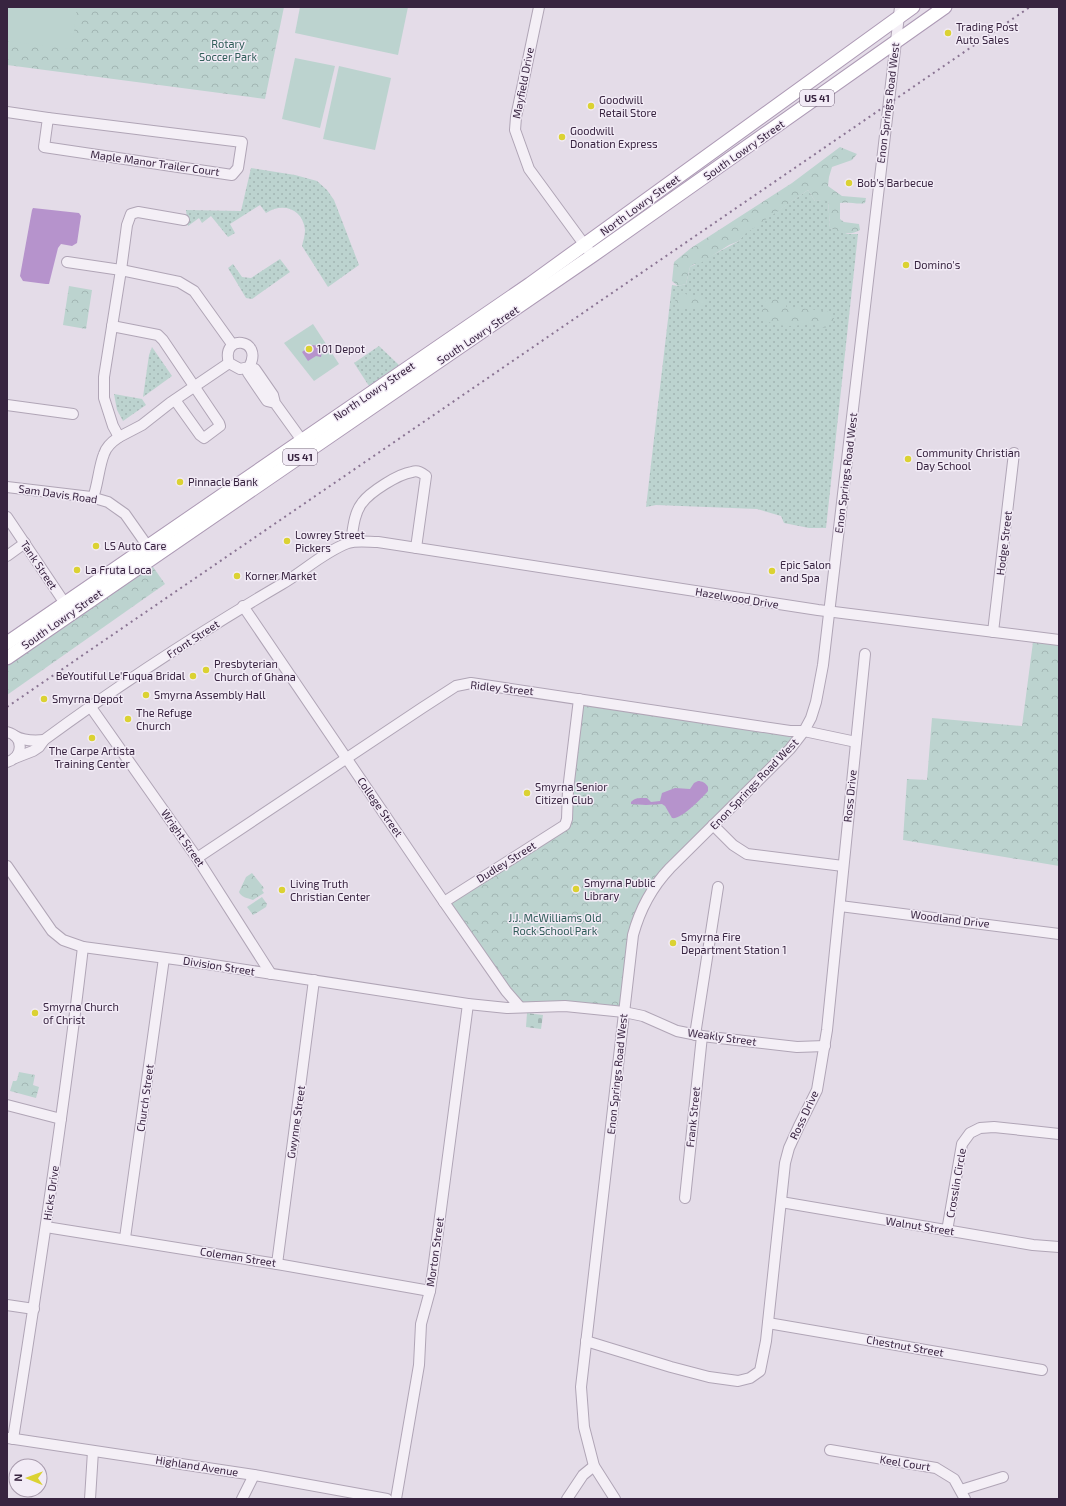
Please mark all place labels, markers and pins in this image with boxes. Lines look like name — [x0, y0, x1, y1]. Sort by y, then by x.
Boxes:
place label: Trading Post Auto Sales — [956, 20, 1018, 46]
marker: Trading Post Auto Sales — [943, 28, 953, 38]
place label: Goodwill Retail Store — [599, 93, 657, 119]
marker: Goodwill Retail Store — [586, 101, 596, 111]
place label: Goodwill Donation Express — [570, 124, 658, 150]
marker: Goodwill Donation Express — [557, 132, 567, 142]
place label: Bob's Barbecue — [857, 176, 934, 189]
marker: Bob's Barbecue — [844, 178, 854, 188]
place label: Domino's — [914, 258, 961, 271]
marker: Domino's — [901, 260, 911, 270]
place label: 101 Depot — [317, 342, 365, 355]
marker: 101 Depot — [304, 344, 314, 354]
place label: Community Christian Day School — [916, 446, 1020, 472]
marker: Community Christian Day School — [903, 454, 913, 464]
place label: Pinnacle Bank — [188, 475, 258, 488]
marker: Pinnacle Bank — [175, 477, 185, 487]
place label: Lowrey Street Pickers — [295, 528, 365, 554]
marker: Lowrey Street Pickers — [282, 536, 292, 546]
place label: LS Auto Care — [104, 539, 167, 552]
marker: LS Auto Care — [91, 541, 101, 551]
place label: Epic Salon and Spa — [780, 558, 831, 584]
place label: La Fruta Loca — [85, 563, 152, 576]
marker: La Fruta Loca — [72, 565, 82, 575]
marker: Epic Salon and Spa — [767, 566, 777, 576]
place label: Korner Market — [245, 569, 317, 582]
marker: Korner Market — [232, 571, 242, 581]
place label: Presbyterian Church of Ghana — [214, 657, 296, 683]
marker: Presbyterian Church of Ghana — [201, 665, 211, 675]
place label: BeYoutiful Le'Fuqua Bridal — [56, 669, 186, 682]
marker: BeYoutiful Le'Fuqua Bridal — [188, 671, 198, 681]
place label: Smyrna Assembly Hall — [154, 688, 266, 701]
marker: Smyrna Assembly Hall — [141, 690, 151, 700]
place label: Smyrna Depot — [52, 692, 123, 705]
marker: Smyrna Depot — [39, 694, 49, 704]
place label: The Refuge Church — [136, 706, 192, 732]
marker: The Refuge Church — [123, 714, 133, 724]
marker: The Carpe Artista Training Center — [87, 733, 97, 743]
place label: The Carpe Artista Training Center — [49, 744, 135, 770]
place label: Smyrna Senior Citizen Club — [535, 780, 608, 806]
marker: Smyrna Senior Citizen Club — [522, 788, 532, 798]
place label: Smyrna Public Library — [584, 876, 655, 902]
place label: Living Truth Christian Center — [290, 877, 371, 903]
marker: Smyrna Public Library — [571, 884, 581, 894]
marker: Living Truth Christian Center — [277, 885, 287, 895]
place label: Smyrna Fire Department Station 1 — [681, 930, 787, 956]
marker: Smyrna Fire Department Station 1 — [668, 938, 678, 948]
place label: Smyrna Church of Christ — [43, 1000, 119, 1026]
marker: Smyrna Church of Christ — [30, 1008, 40, 1018]

